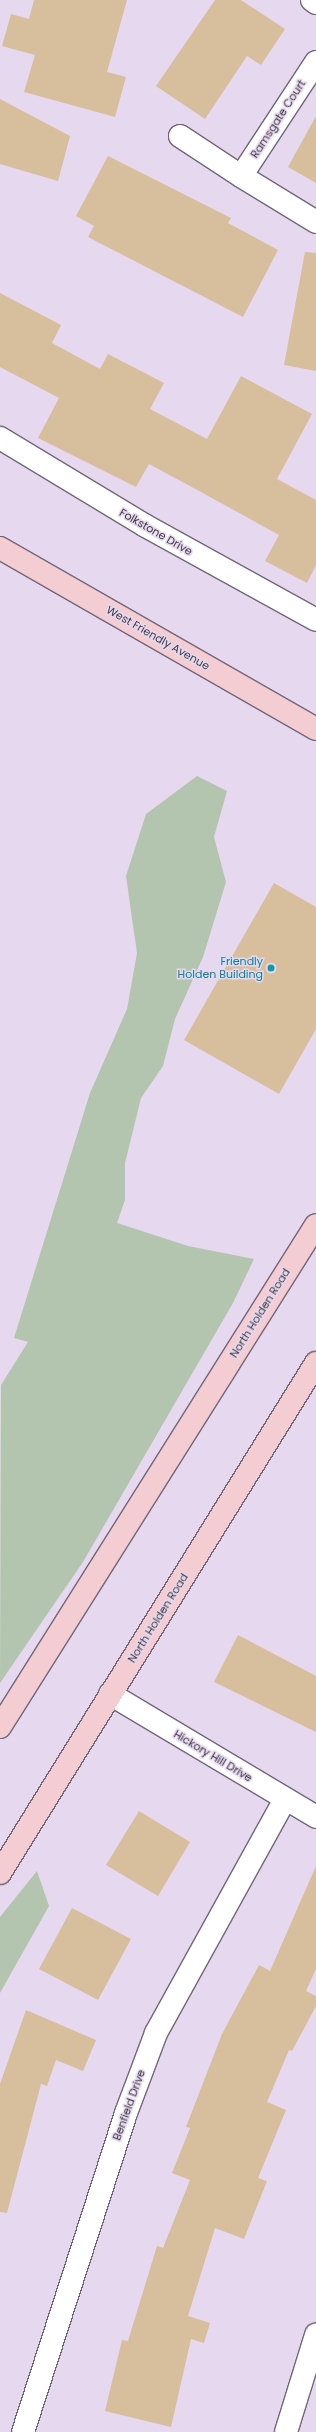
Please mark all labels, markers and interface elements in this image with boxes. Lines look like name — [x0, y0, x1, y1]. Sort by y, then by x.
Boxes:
street label: Ramsgate Court — [248, 77, 308, 161]
street label: Folkstone Drive — [117, 506, 195, 558]
street label: West Friendly Avenue — [104, 603, 212, 673]
place label: Friendly Holden Building — [178, 955, 263, 981]
marker: Friendly Holden Building — [266, 963, 276, 973]
street label: North Holden Road — [227, 1266, 293, 1360]
street label: North Holden Road — [125, 1571, 191, 1665]
street label: Hickory Hill Drive — [171, 1727, 255, 1785]
street label: Benfield Drive — [110, 2068, 148, 2142]

